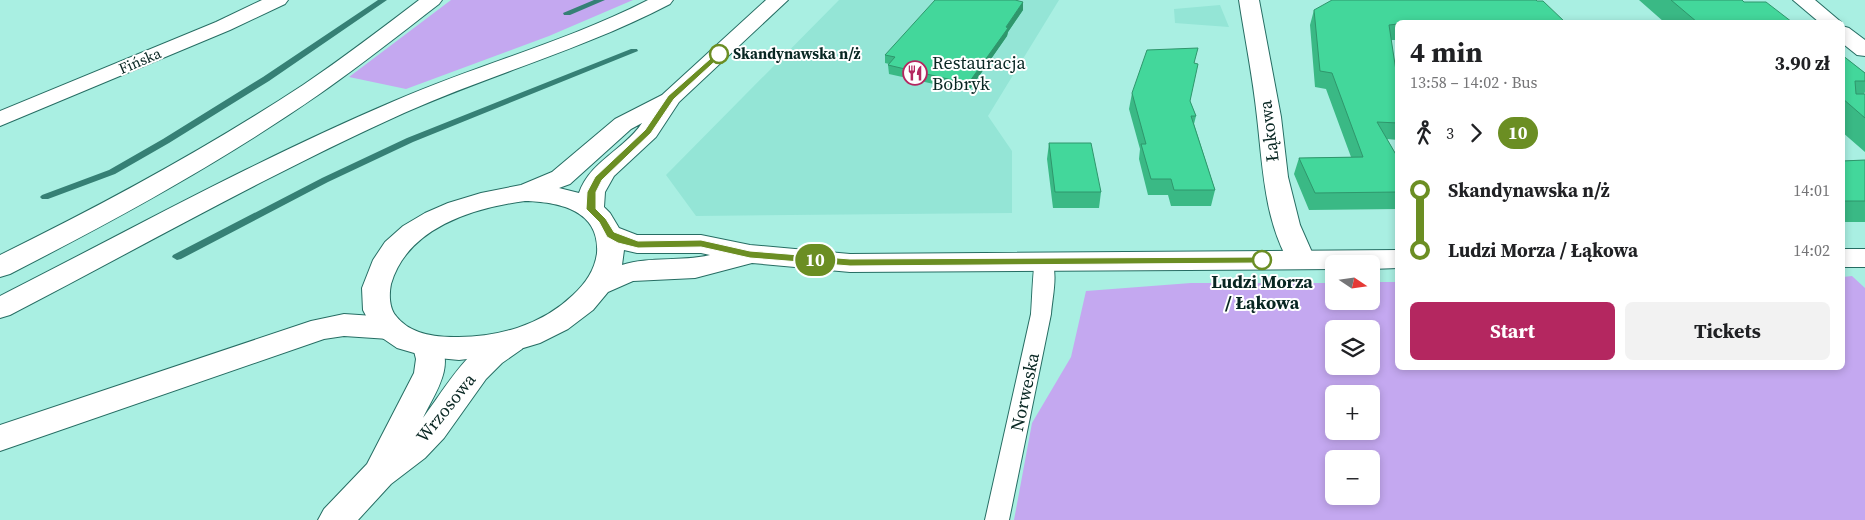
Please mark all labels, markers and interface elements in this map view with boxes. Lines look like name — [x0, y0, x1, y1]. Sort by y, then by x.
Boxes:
text: 4 min — [1410, 33, 1483, 71]
street label: Fińska — [115, 42, 165, 79]
place label: Skandynawska n/ż — [733, 43, 861, 64]
marker: Skandynawska n/ż — [709, 44, 729, 64]
place label: Restauracja Bobryk — [932, 50, 1026, 96]
text: 3.90 zł — [1774, 50, 1830, 76]
restaurant icon: Restauracja Bobryk — [902, 60, 928, 86]
text: 13:58 – 14:02 · Bus — [1410, 71, 1538, 93]
street label: Łąkowa — [1252, 98, 1285, 163]
icon: walk — [1410, 119, 1438, 147]
icon: forward — [1462, 119, 1490, 147]
text: 10 — [1508, 120, 1528, 145]
text: 3 — [1446, 122, 1454, 144]
text: Skandynawska n/ż — [1448, 177, 1609, 203]
text: 14:01 — [1793, 179, 1830, 201]
text: Ludzi Morza / Łąkowa — [1448, 237, 1638, 263]
text: 14:02 — [1793, 239, 1830, 261]
line badge: 10 — [792, 244, 838, 276]
text: 10 — [805, 247, 825, 272]
marker: Ludzi Morza / Łąkowa — [1252, 250, 1272, 270]
north arrow — [1325, 255, 1380, 310]
map controls — [1325, 255, 1380, 505]
place label: Ludzi Morza / Łąkowa — [1211, 269, 1313, 315]
button: Start — [1410, 302, 1615, 360]
button: Tickets — [1625, 302, 1830, 360]
button: layers — [1325, 320, 1380, 375]
street label: Norweska — [1004, 349, 1045, 434]
street label: Wrzosowa — [410, 367, 482, 448]
button: + — [1325, 385, 1380, 440]
button: − — [1325, 450, 1380, 505]

